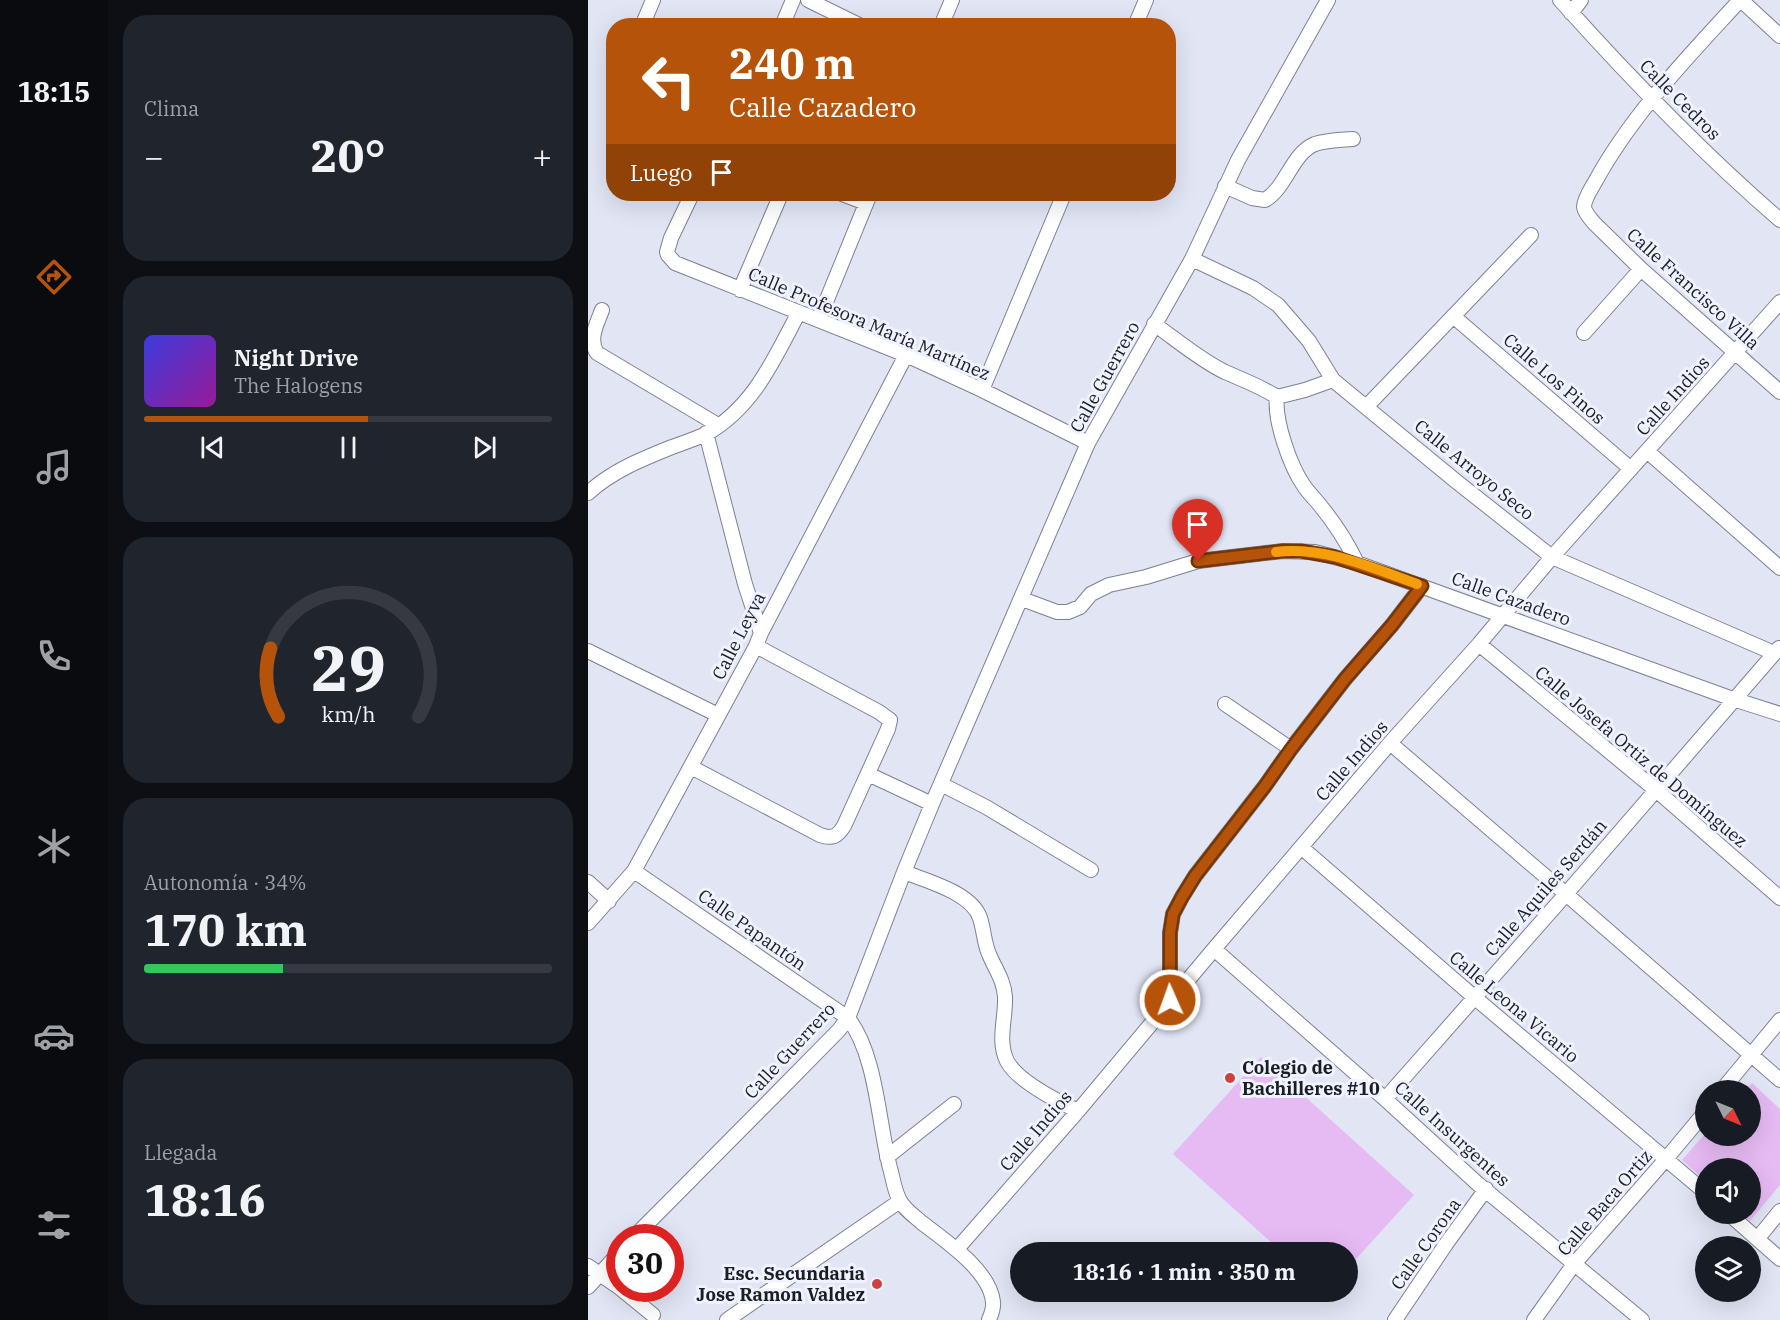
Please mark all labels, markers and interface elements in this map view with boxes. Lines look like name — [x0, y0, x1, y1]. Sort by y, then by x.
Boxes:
text: 240 m — [729, 36, 855, 91]
icon: left — [630, 42, 708, 120]
street label: Calle Cedros — [1635, 54, 1726, 145]
text: 18:15 — [18, 74, 90, 109]
text: Calle Cazadero — [729, 89, 916, 124]
text: Clima — [144, 95, 199, 122]
text: 20° — [310, 126, 386, 184]
text: − — [144, 135, 164, 178]
text: + — [532, 135, 552, 178]
icon: arrive — [705, 156, 738, 189]
text: Luego — [630, 158, 693, 187]
street label: Calle Francisco Villa — [1622, 223, 1765, 355]
icon: directions — [33, 256, 75, 298]
street label: Calle Profesora María Martínez — [745, 262, 994, 385]
street label: Calle Guerrero — [1065, 317, 1145, 436]
street label: Calle Los Pinos — [1499, 328, 1610, 429]
text: Night Drive — [234, 343, 359, 372]
street label: Calle Indios — [1631, 351, 1714, 440]
text: The Halogens — [234, 372, 363, 399]
street label: Calle Arroyo Seco — [1410, 414, 1539, 525]
icon: previous — [196, 431, 229, 464]
icon: pause — [332, 431, 365, 464]
icon: next — [468, 431, 501, 464]
icon: music — [33, 446, 75, 488]
pin — [1172, 499, 1223, 561]
icon: arrive — [1181, 508, 1214, 541]
street label: Calle Cazadero — [1449, 566, 1574, 631]
street label: Calle Leyva — [707, 588, 771, 684]
text: 29 — [311, 627, 385, 708]
icon: phone — [33, 635, 75, 677]
street label: Calle Josefa Ortiz de Domínguez — [1530, 661, 1752, 852]
text: km/h — [321, 700, 375, 728]
street label: Calle Indios — [1310, 716, 1393, 806]
street label: Calle Aquiles Serdán — [1480, 814, 1611, 961]
icon: climate — [33, 825, 75, 867]
text: Autonomía · 34% — [144, 869, 306, 896]
street label: Calle Papantón — [694, 884, 811, 976]
text: 170 km — [144, 900, 307, 958]
street label: Calle Leona Vicario — [1445, 946, 1584, 1068]
position arrow — [1138, 968, 1202, 1032]
street label: Calle Guerrero — [739, 998, 840, 1104]
icon: car — [33, 1015, 75, 1057]
place label: Colegio de Bachilleres #10 — [1242, 1056, 1380, 1100]
marker: Colegio de Bachilleres #10 — [1223, 1071, 1237, 1085]
street label: Calle Insurgentes — [1390, 1076, 1515, 1191]
north arrow — [1695, 1080, 1761, 1146]
map controls — [1695, 1080, 1761, 1302]
street label: Calle Indios — [994, 1086, 1077, 1176]
text: Llegada — [144, 1139, 217, 1166]
street label: Calle Baca Ortiz — [1552, 1145, 1657, 1261]
button: sound — [1695, 1158, 1761, 1224]
text: 18:16 — [144, 1170, 266, 1228]
street label: Calle Corona — [1385, 1193, 1466, 1294]
icon: filters — [33, 1204, 75, 1246]
speed limit sign: 30 — [606, 1224, 684, 1302]
button: layers — [1695, 1236, 1761, 1302]
text: 18:16 · 1 min · 350 m — [1072, 1257, 1296, 1286]
place label: Esc. Secundaria Jose Ramon Valdez — [696, 1262, 865, 1306]
marker: Esc. Secundaria Jose Ramon Valdez — [870, 1277, 884, 1291]

